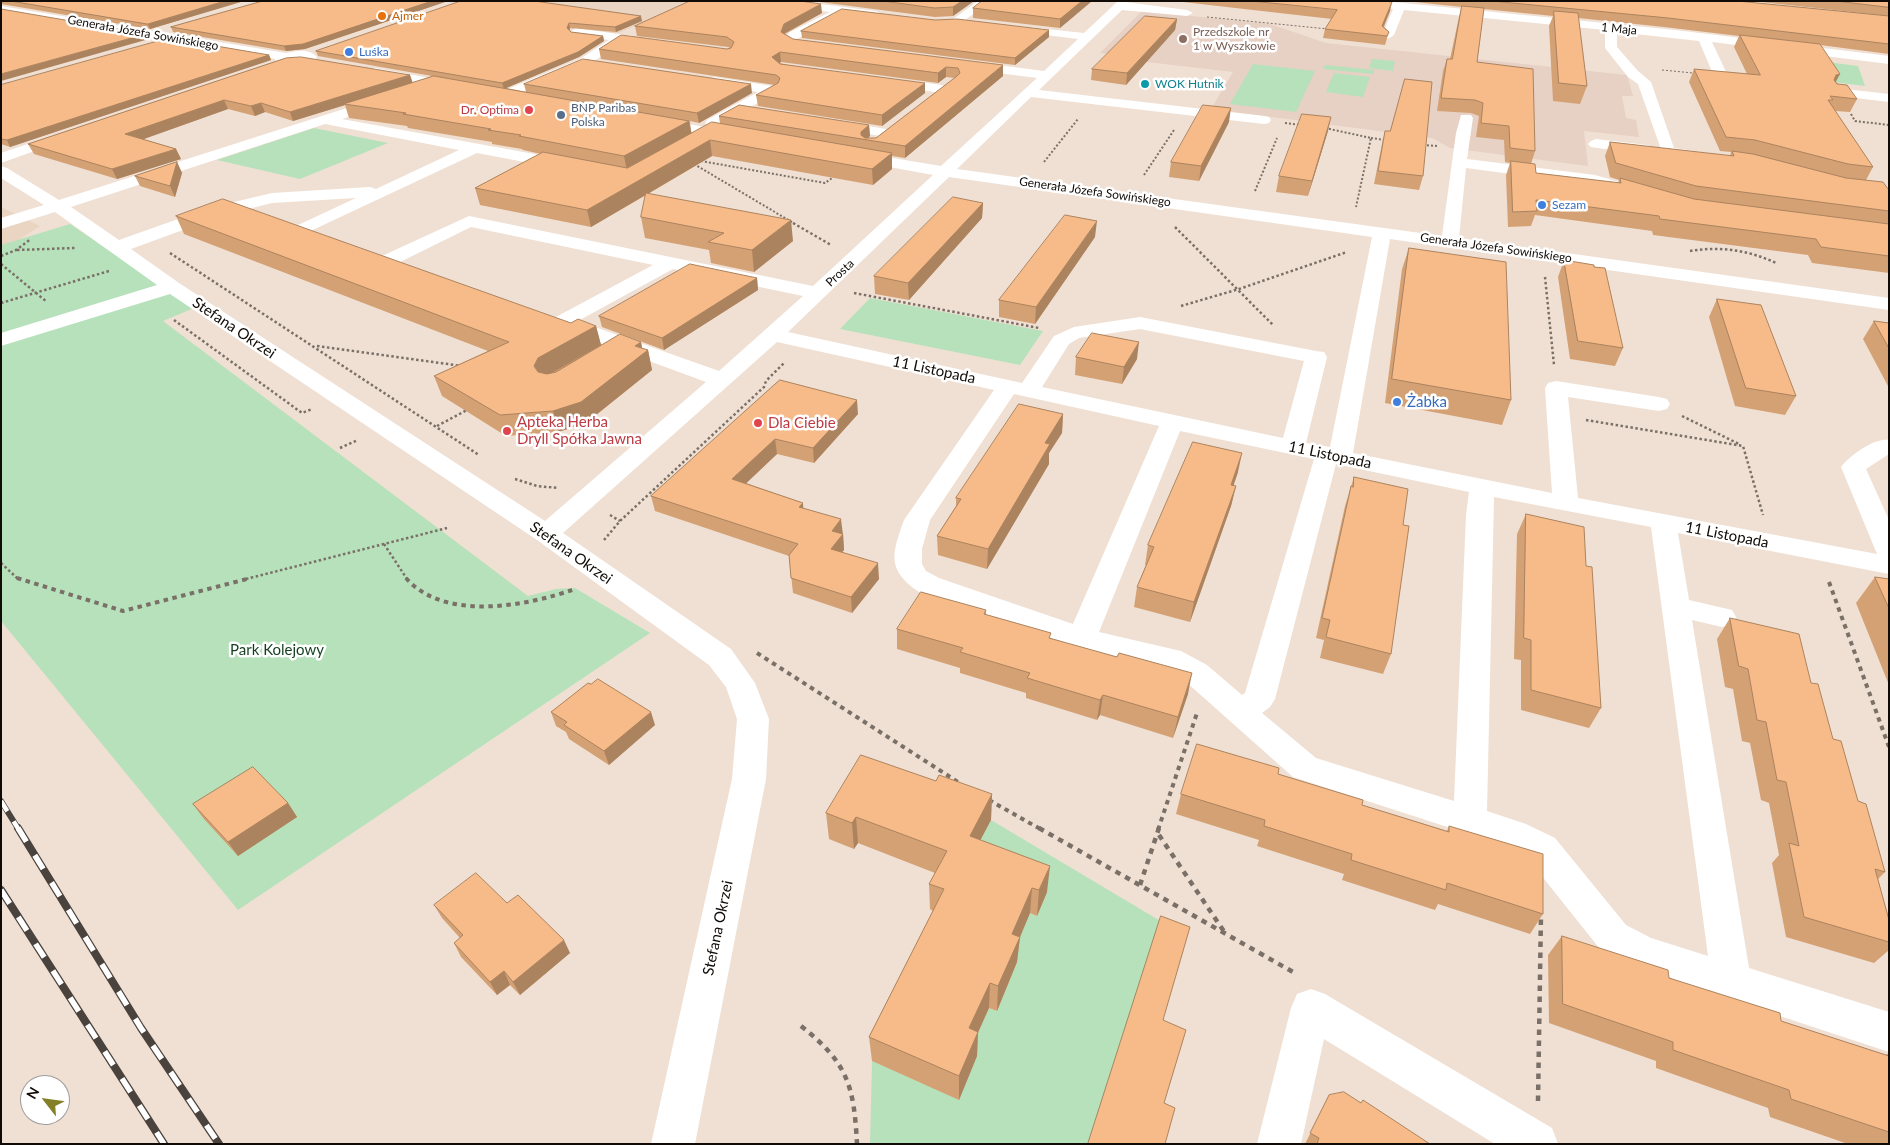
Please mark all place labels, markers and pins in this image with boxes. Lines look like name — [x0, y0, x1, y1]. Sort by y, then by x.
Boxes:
place label: Ajmer — [392, 9, 424, 23]
marker: Ajmer — [376, 10, 388, 22]
place label: Przedszkole nr 1 w Wyszkowie — [1193, 25, 1276, 53]
marker: Przedszkole nr 1 w Wyszkowie — [1177, 33, 1189, 45]
place label: Luśka — [359, 45, 389, 59]
marker: Luśka — [343, 46, 355, 58]
place label: WOK Hutnik — [1155, 77, 1224, 91]
marker: WOK Hutnik — [1139, 78, 1151, 90]
place label: BNP Paribas Polska — [571, 101, 636, 129]
place label: Dr. Optima — [461, 103, 519, 117]
marker: Dr. Optima — [523, 104, 535, 116]
marker: BNP Paribas Polska — [555, 109, 567, 121]
place label: Sezam — [1552, 198, 1586, 212]
marker: Sezam — [1536, 199, 1548, 211]
place label: Żabka — [1407, 393, 1447, 411]
marker: Żabka — [1391, 396, 1403, 408]
place label: Apteka Herba Dryll Spółka Jawna — [517, 413, 642, 448]
place label: Dla Ciebie — [768, 414, 836, 432]
marker: Dla Ciebie — [752, 417, 764, 429]
marker: Apteka Herba Dryll Spółka Jawna — [501, 425, 513, 437]

